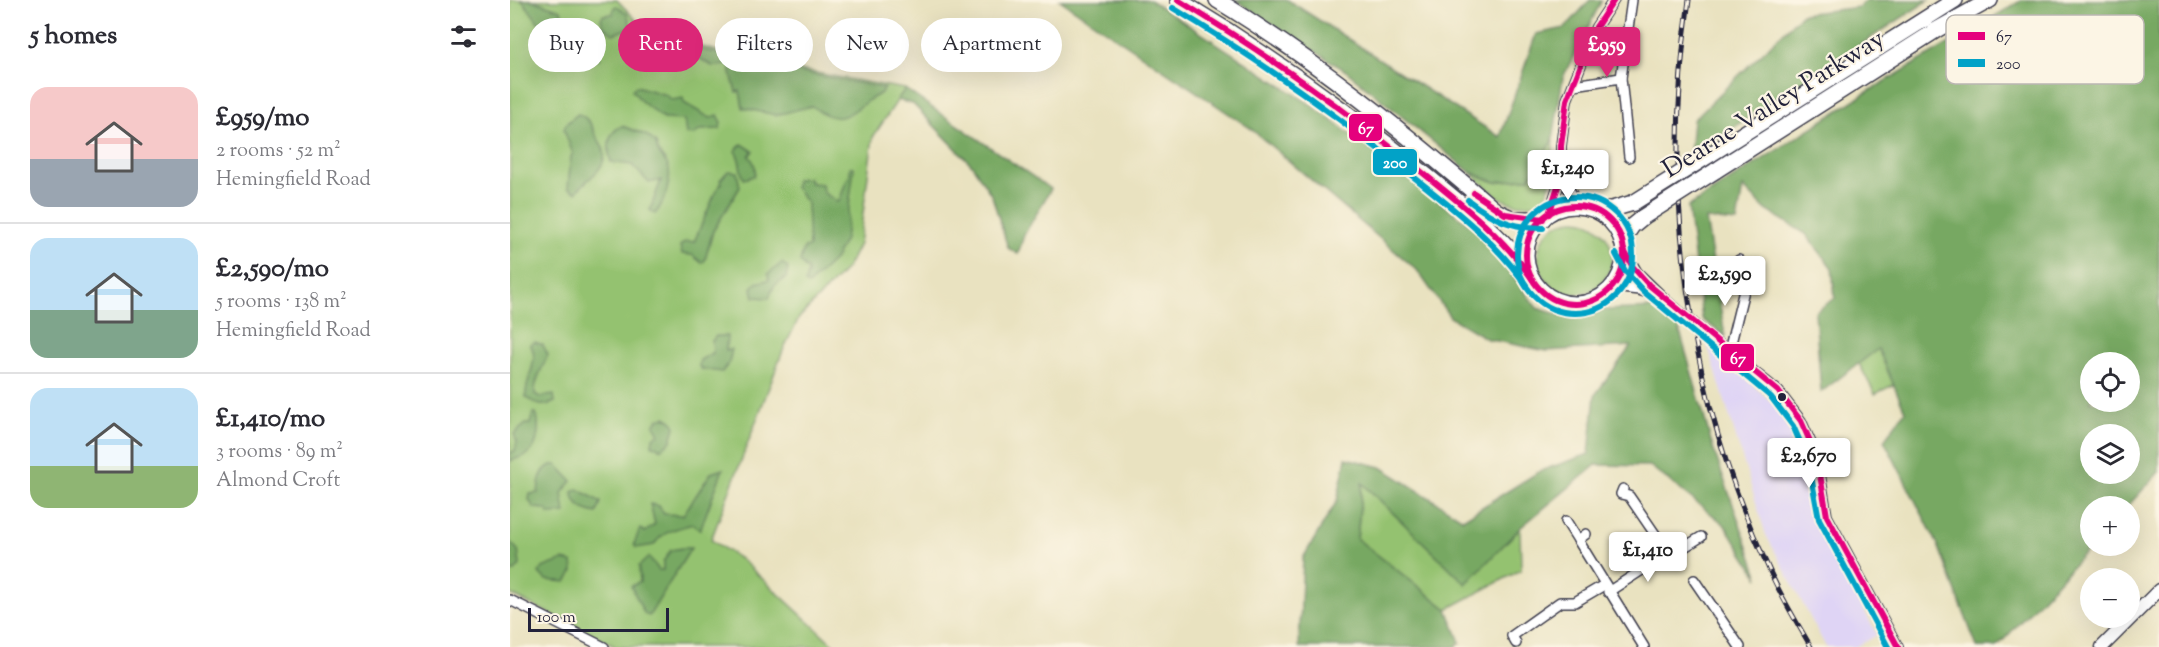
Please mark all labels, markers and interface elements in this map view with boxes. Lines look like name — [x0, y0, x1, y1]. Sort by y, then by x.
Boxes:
legend — [1946, 15, 2144, 84]
text: 5 homes — [30, 18, 117, 55]
chip: Buy — [528, 18, 606, 72]
chip: Rent — [618, 18, 703, 72]
chip: Filters — [715, 18, 813, 72]
chip: New — [825, 18, 909, 72]
chip: Apartment — [921, 18, 1062, 72]
icon: filters — [447, 20, 480, 53]
street label: Dearne Valley Parkway — [1656, 21, 1892, 189]
pin: £959 — [1571, 27, 1643, 78]
text: 67 — [1996, 27, 2012, 50]
text: £959 — [1588, 32, 1626, 61]
text: 200 — [1996, 54, 2020, 77]
text: £959/mo — [216, 100, 309, 137]
icon: home — [78, 111, 150, 183]
line badge: 67 — [1348, 113, 1383, 142]
text: 67 — [1358, 119, 1375, 142]
text: 2 rooms · 52 m² — [216, 137, 341, 166]
line badge: 200 — [1372, 148, 1418, 176]
pin: £1,240 — [1519, 150, 1617, 201]
text: 200 — [1383, 153, 1408, 176]
text: £1,240 — [1542, 155, 1594, 184]
text: Hemingfield Road — [216, 166, 371, 195]
text: £2,590/mo — [216, 251, 329, 288]
pin: £2,590 — [1676, 256, 1774, 307]
text: £2,590 — [1698, 261, 1752, 290]
icon: home — [78, 262, 150, 334]
text: 5 rooms · 138 m² — [216, 288, 347, 317]
text: Hemingfield Road — [216, 317, 371, 346]
line badge: 67 — [1720, 343, 1755, 372]
text: 67 — [1730, 349, 1747, 372]
map controls — [2080, 352, 2140, 628]
button: locate — [2080, 352, 2140, 412]
unlabelled marker — [1776, 391, 1788, 403]
text: £1,410/mo — [216, 401, 325, 438]
icon: home — [78, 412, 150, 484]
button: layers — [2080, 424, 2140, 484]
text: 3 rooms · 89 m² — [216, 438, 343, 467]
pin: £2,670 — [1760, 438, 1858, 489]
text: £2,670 — [1781, 443, 1837, 472]
text: Almond Croft — [216, 467, 340, 496]
button: + — [2080, 496, 2140, 556]
pin: £1,410 — [1599, 532, 1697, 583]
text: £1,410 — [1623, 537, 1673, 566]
button: − — [2080, 568, 2140, 628]
scale bar — [528, 605, 669, 632]
text: 100 m — [537, 607, 576, 630]

